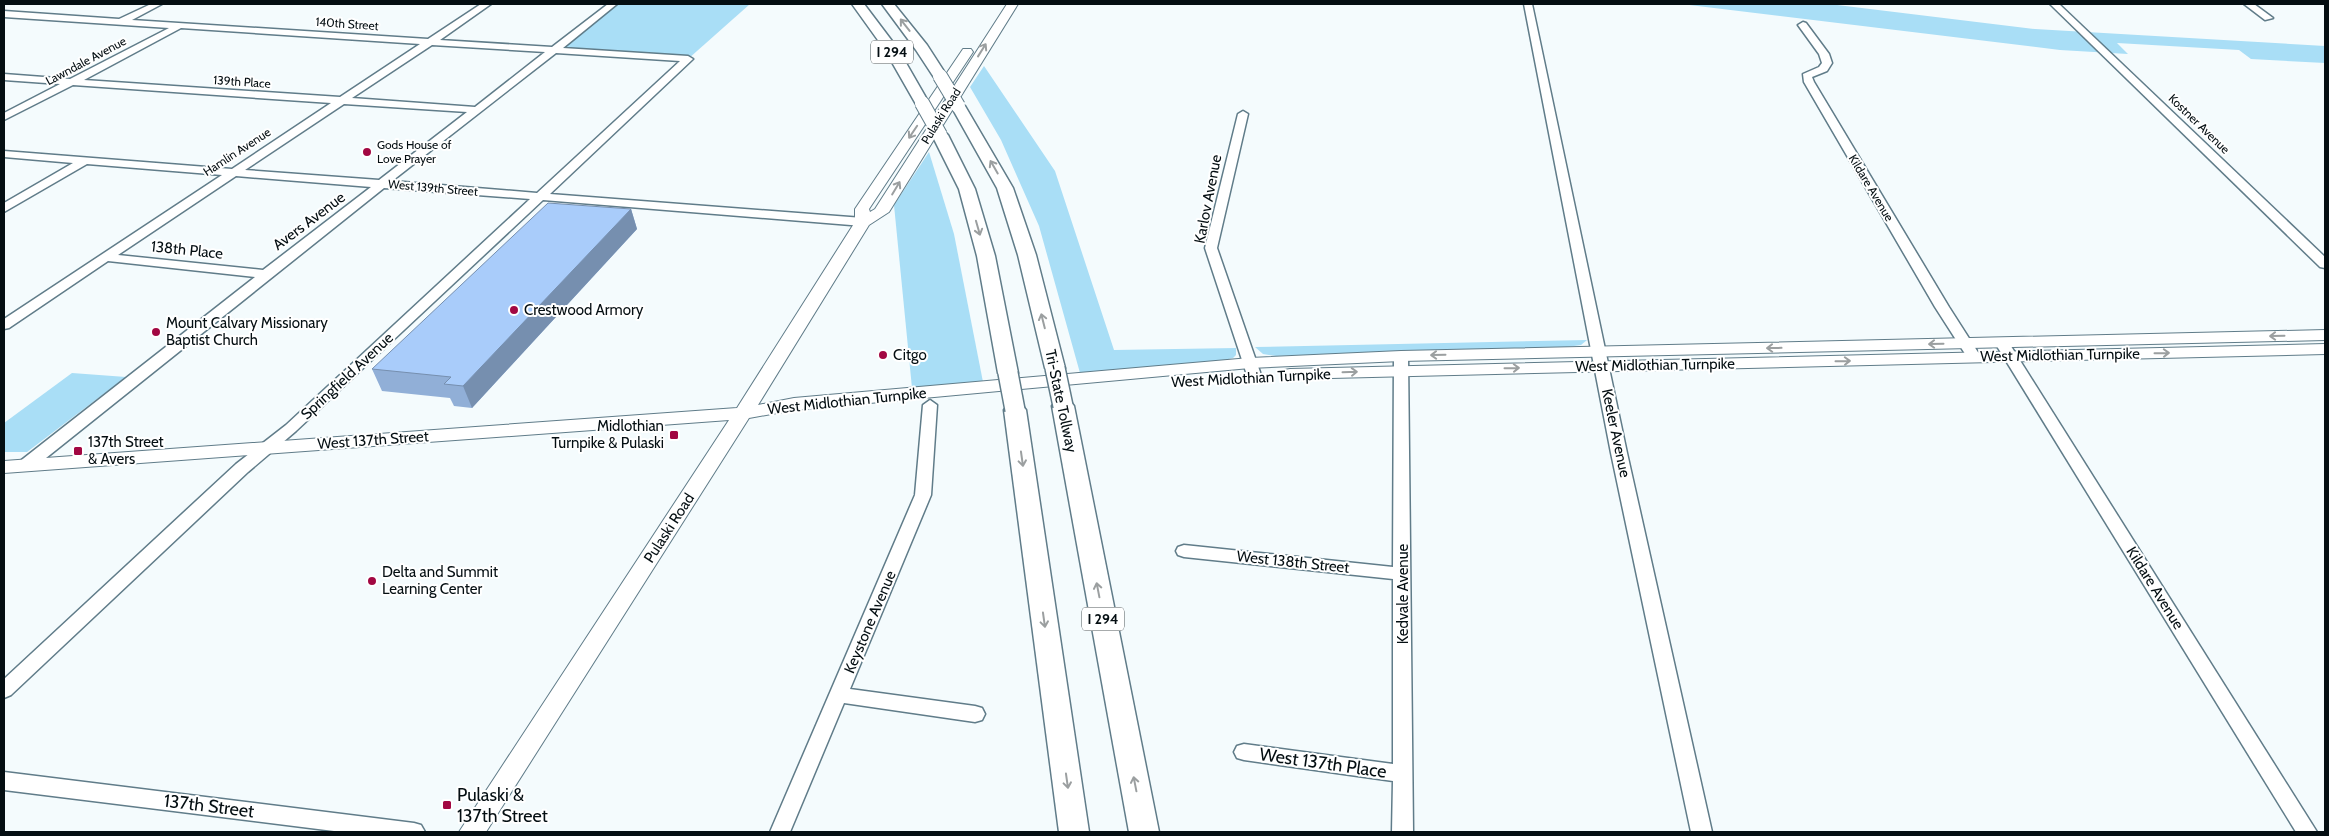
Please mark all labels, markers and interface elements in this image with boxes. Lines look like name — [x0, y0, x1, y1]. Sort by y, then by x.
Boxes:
street label: 140th Street — [315, 14, 379, 33]
one-way arrow — [900, 18, 910, 32]
street label: Lawndale Avenue — [43, 33, 129, 88]
road number: I 294 — [871, 41, 913, 64]
one-way arrow — [978, 44, 988, 58]
street label: 139th Place — [213, 72, 271, 91]
street label: Pulaski Road — [917, 85, 964, 147]
street label: Kostner Avenue — [2166, 91, 2233, 157]
street label: Hamlin Avenue — [200, 124, 273, 179]
one-way arrow — [907, 125, 918, 139]
place label: Gods House of Love Prayer — [377, 137, 451, 166]
marker: Gods House of Love Prayer — [361, 146, 373, 158]
street label: Kildare Avenue — [1846, 152, 1897, 224]
street label: Karlov Avenue — [1191, 153, 1226, 245]
one-way arrow — [988, 161, 998, 175]
street label: West 139th Street — [388, 176, 479, 199]
one-way arrow — [891, 181, 901, 195]
street label: Avers Avenue — [269, 188, 349, 254]
one-way arrow — [974, 220, 983, 236]
street label: 138th Place — [150, 237, 224, 263]
place label: Crestwood Armory — [524, 301, 644, 319]
marker: Crestwood Armory — [508, 304, 520, 316]
place label: Mount Calvary Missionary Baptist Church — [166, 314, 328, 349]
one-way arrow — [1038, 314, 1048, 330]
marker: Mount Calvary Missionary Baptist Church — [150, 326, 162, 338]
street label: Springfield Avenue — [297, 329, 397, 423]
one-way arrow — [2269, 331, 2285, 341]
one-way arrow — [1928, 340, 1944, 349]
one-way arrow — [1766, 343, 1782, 353]
street label: West Midlothian Turnpike — [1980, 345, 2140, 365]
place label: Citgo — [893, 346, 927, 364]
street label: Tri-State Tollway — [1041, 348, 1081, 455]
one-way arrow — [2154, 348, 2170, 358]
marker: Citgo — [877, 349, 889, 361]
one-way arrow — [1430, 351, 1446, 360]
street label: West Midlothian Turnpike — [1575, 355, 1735, 375]
one-way arrow — [1835, 356, 1851, 365]
one-way arrow — [1504, 364, 1520, 373]
street label: West Midlothian Turnpike — [1171, 365, 1332, 391]
one-way arrow — [1341, 368, 1357, 377]
street label: West Midlothian Turnpike — [767, 384, 928, 418]
street label: Keeler Avenue — [1598, 387, 1634, 479]
place label: Midlothian Turnpike & Pulaski — [552, 417, 664, 452]
street label: West 137th Street — [317, 427, 429, 453]
marker: Midlothian Turnpike & Pulaski — [668, 429, 680, 441]
place label: 137th Street & Avers — [88, 433, 164, 468]
marker: 137th Street & Avers — [72, 445, 84, 457]
one-way arrow — [1017, 450, 1027, 466]
street label: Pulaski Road — [640, 490, 698, 566]
street label: Kedvale Avenue — [1394, 543, 1412, 644]
street label: Kildare Avenue — [2122, 543, 2188, 633]
street label: West 138th Street — [1236, 547, 1350, 577]
place label: Delta and Summit Learning Center — [382, 563, 498, 598]
street label: Keystone Avenue — [840, 568, 900, 676]
marker: Delta and Summit Learning Center — [366, 575, 378, 587]
one-way arrow — [1092, 583, 1102, 599]
road number: I 294 — [1082, 608, 1124, 630]
one-way arrow — [1039, 611, 1049, 627]
street label: West 137th Place — [1258, 743, 1388, 783]
one-way arrow — [1062, 772, 1072, 788]
one-way arrow — [1129, 777, 1139, 793]
place label: Pulaski & 137th Street — [457, 784, 548, 827]
street label: 137th Street — [163, 790, 255, 822]
marker: Pulaski & 137th Street — [441, 799, 453, 811]

